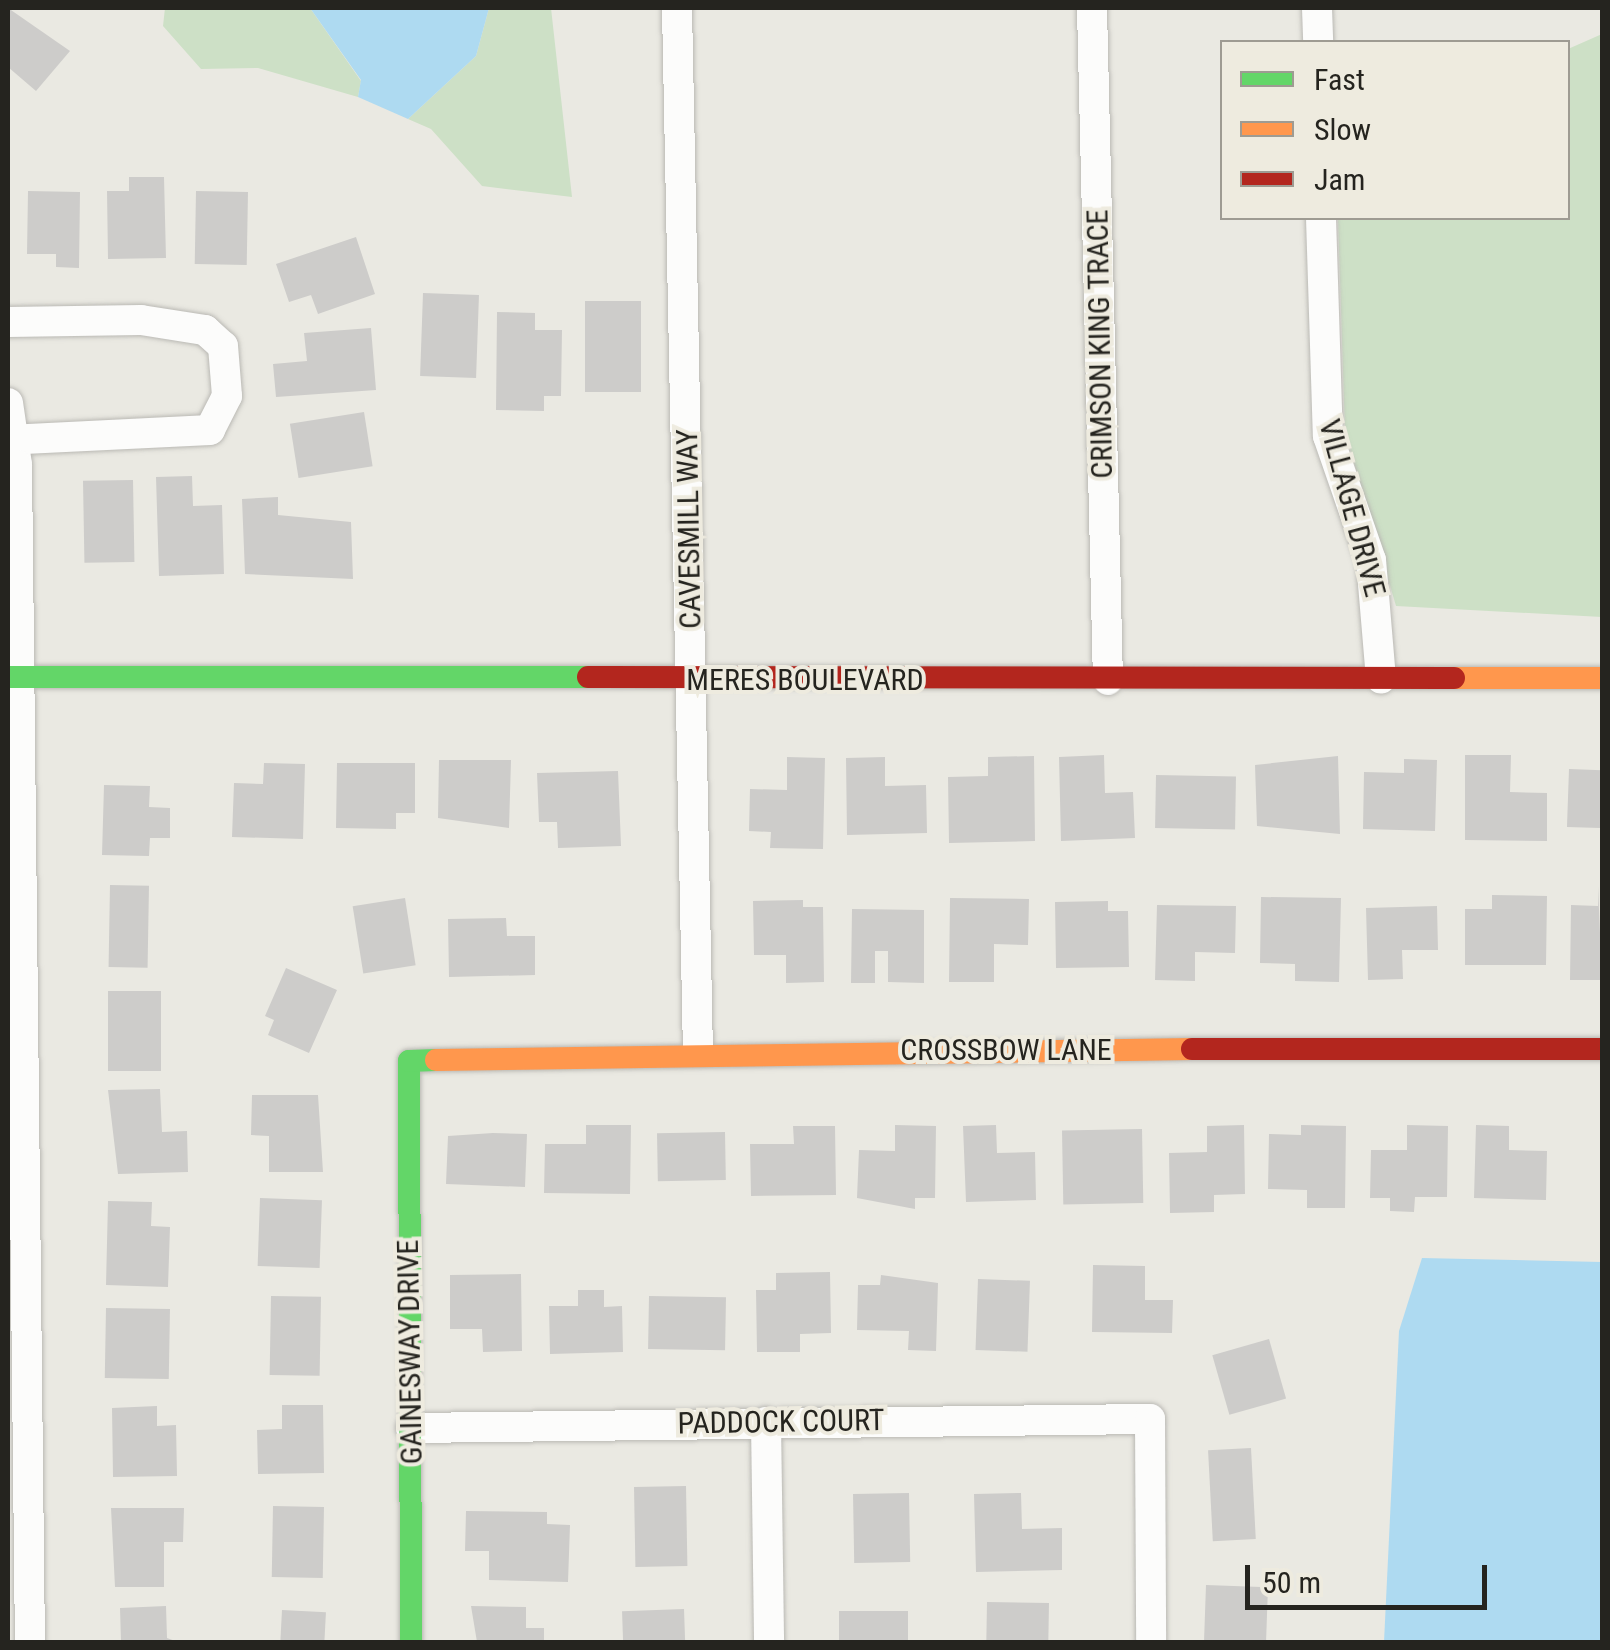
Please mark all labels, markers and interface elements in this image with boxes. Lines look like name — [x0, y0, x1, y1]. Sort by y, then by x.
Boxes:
legend — [1220, 40, 1570, 220]
text: Fast — [1314, 62, 1365, 97]
text: Slow — [1314, 112, 1371, 147]
text: Jam — [1314, 162, 1365, 197]
street label: CRIMSON KING TRACE — [1080, 209, 1120, 479]
street label: VILLAGE DRIVE — [1311, 415, 1393, 601]
street label: CAVESMILL WAY — [669, 429, 709, 629]
street label: MERES BOULEVARD — [686, 662, 924, 698]
street label: CROSSBOW LANE — [900, 1032, 1112, 1068]
street label: GAINESWAY DRIVE — [390, 1239, 430, 1465]
street label: PADDOCK COURT — [677, 1402, 885, 1442]
scale bar — [1250, 1545, 1492, 1607]
text: 50 m — [1262, 1565, 1321, 1600]

